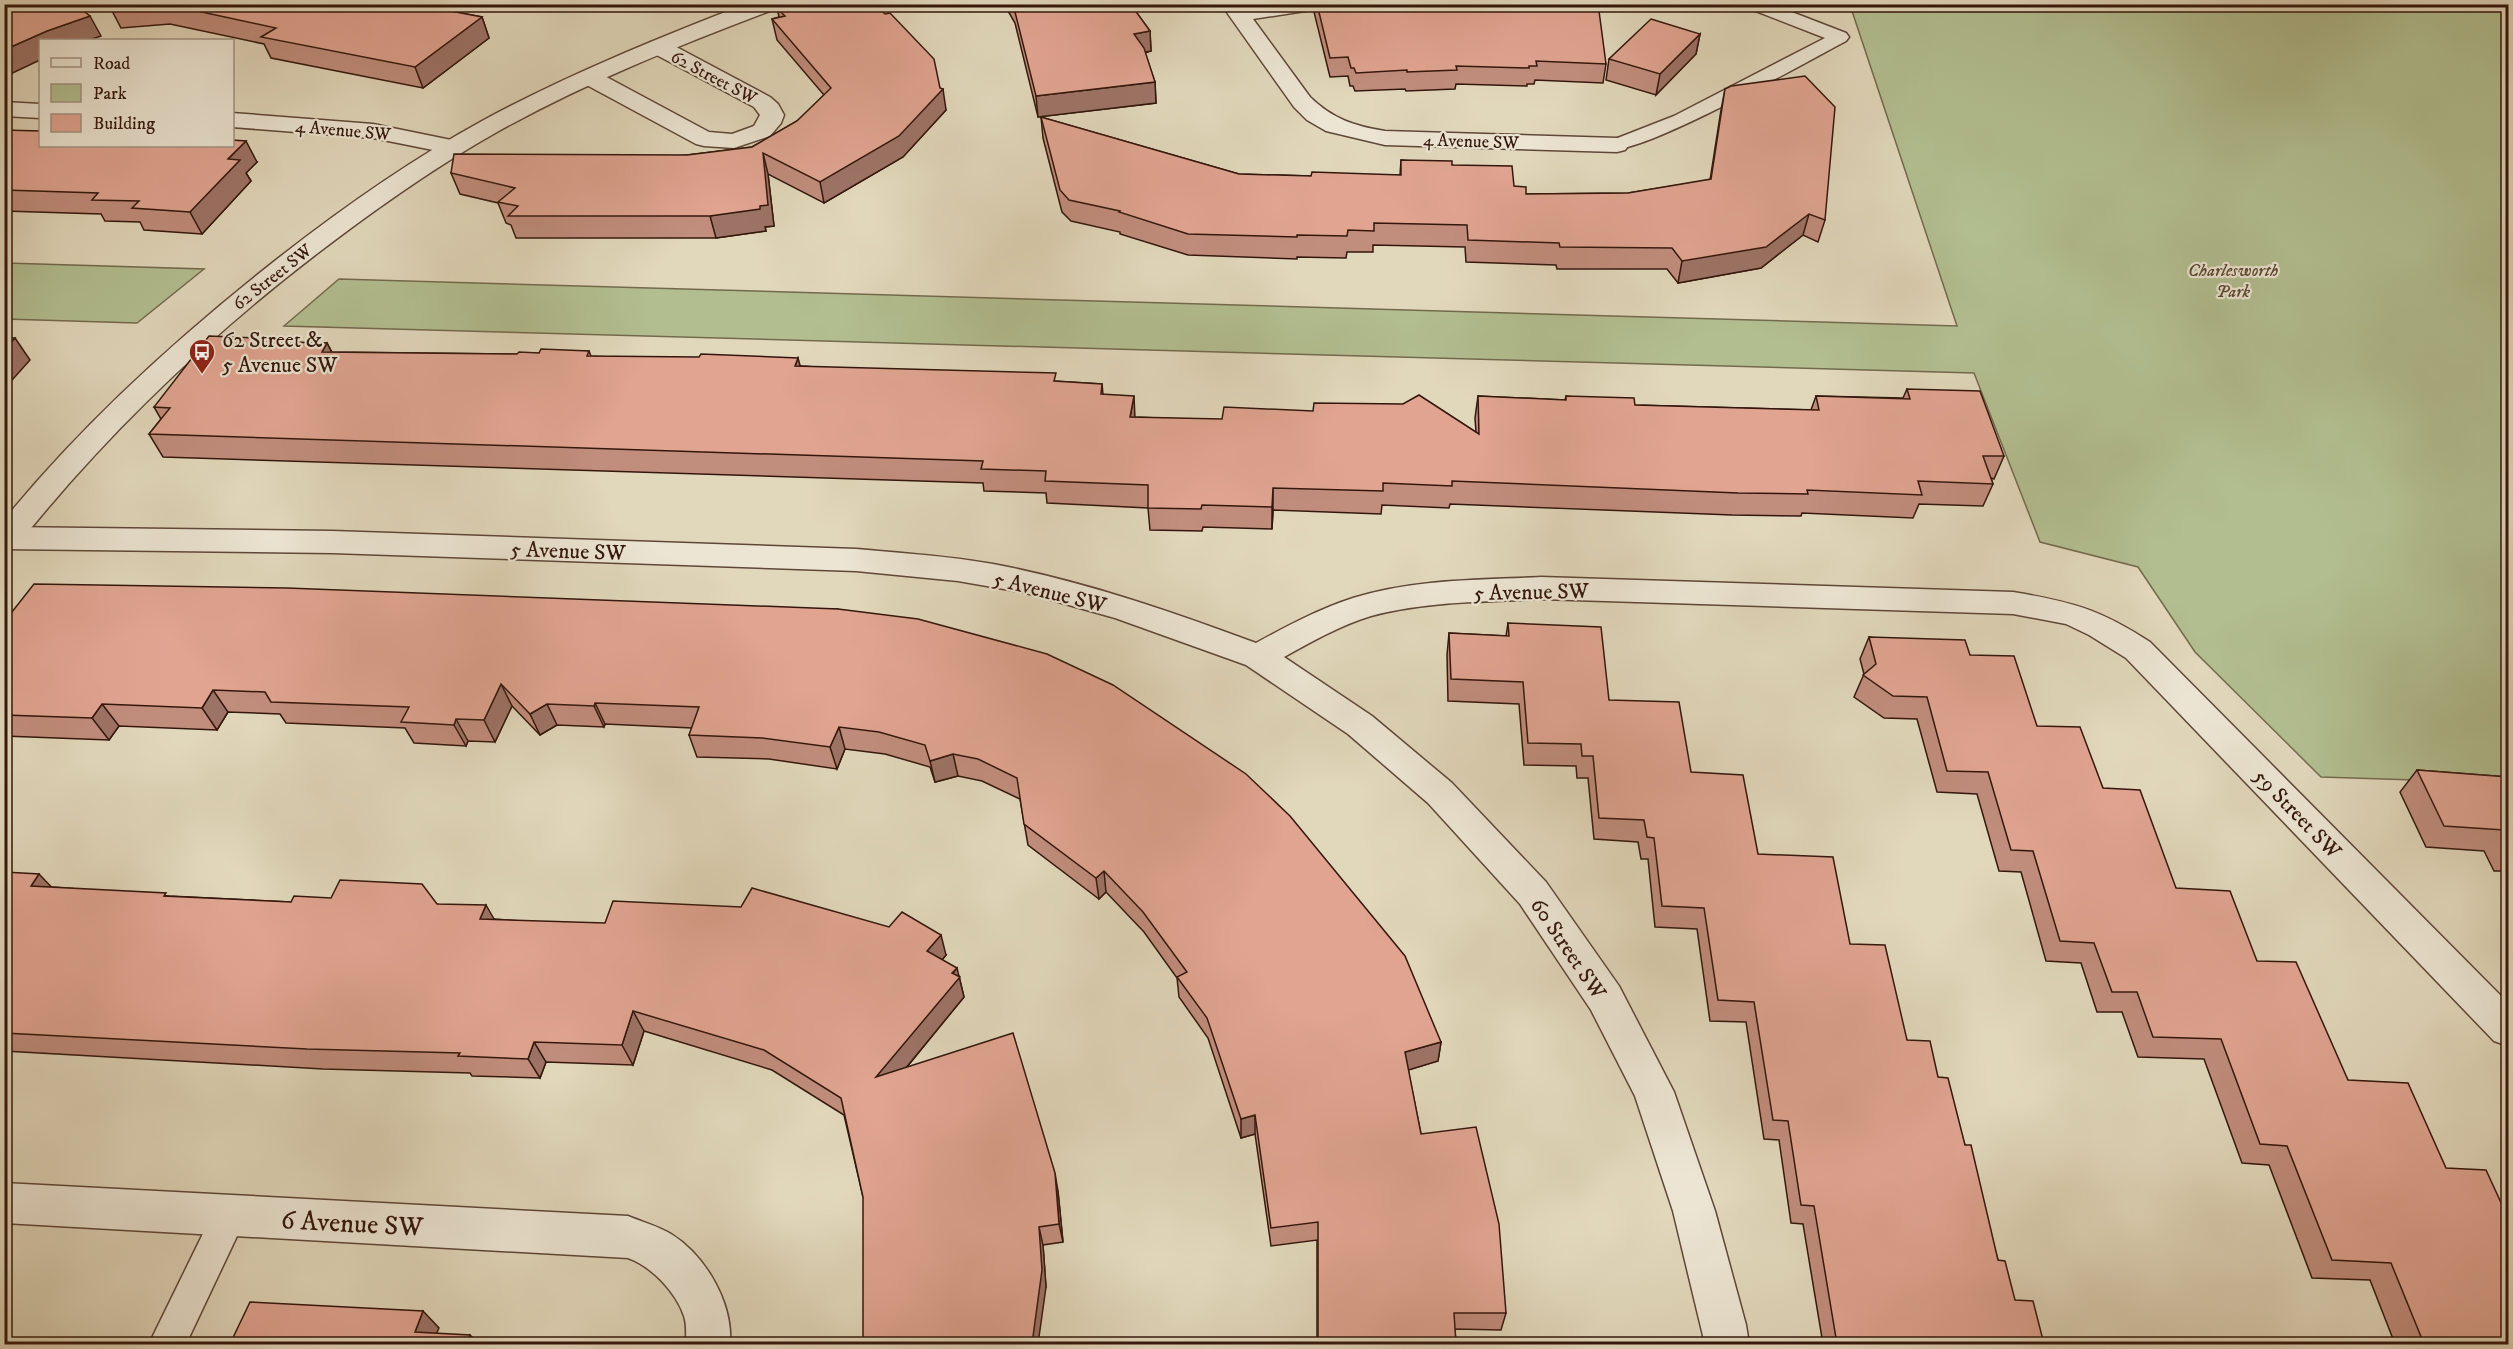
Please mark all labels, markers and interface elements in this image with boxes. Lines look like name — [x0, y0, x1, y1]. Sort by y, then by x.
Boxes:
legend — [39, 39, 234, 147]
street label: 62 Street SW — [667, 46, 761, 110]
text: Road — [93, 53, 130, 75]
text: Park — [93, 83, 127, 105]
text: Building — [93, 113, 155, 135]
street label: 4 Avenue SW — [294, 116, 392, 146]
street label: 4 Avenue SW — [1423, 129, 1520, 155]
street label: 62 Street SW — [229, 240, 317, 316]
park label: Charlesworth Park — [2188, 260, 2278, 303]
place label: 62 Street & 5 Avenue SW — [222, 327, 338, 379]
bus stop icon: 62 Street & 5 Avenue SW — [187, 337, 217, 375]
street label: 5 Avenue SW — [510, 536, 627, 567]
street label: 5 Avenue SW — [990, 565, 1110, 620]
street label: 5 Avenue SW — [1473, 578, 1590, 607]
street label: 59 Street SW — [2247, 763, 2347, 865]
street label: 60 Street SW — [1524, 893, 1612, 1005]
street label: 6 Avenue SW — [280, 1203, 424, 1245]

